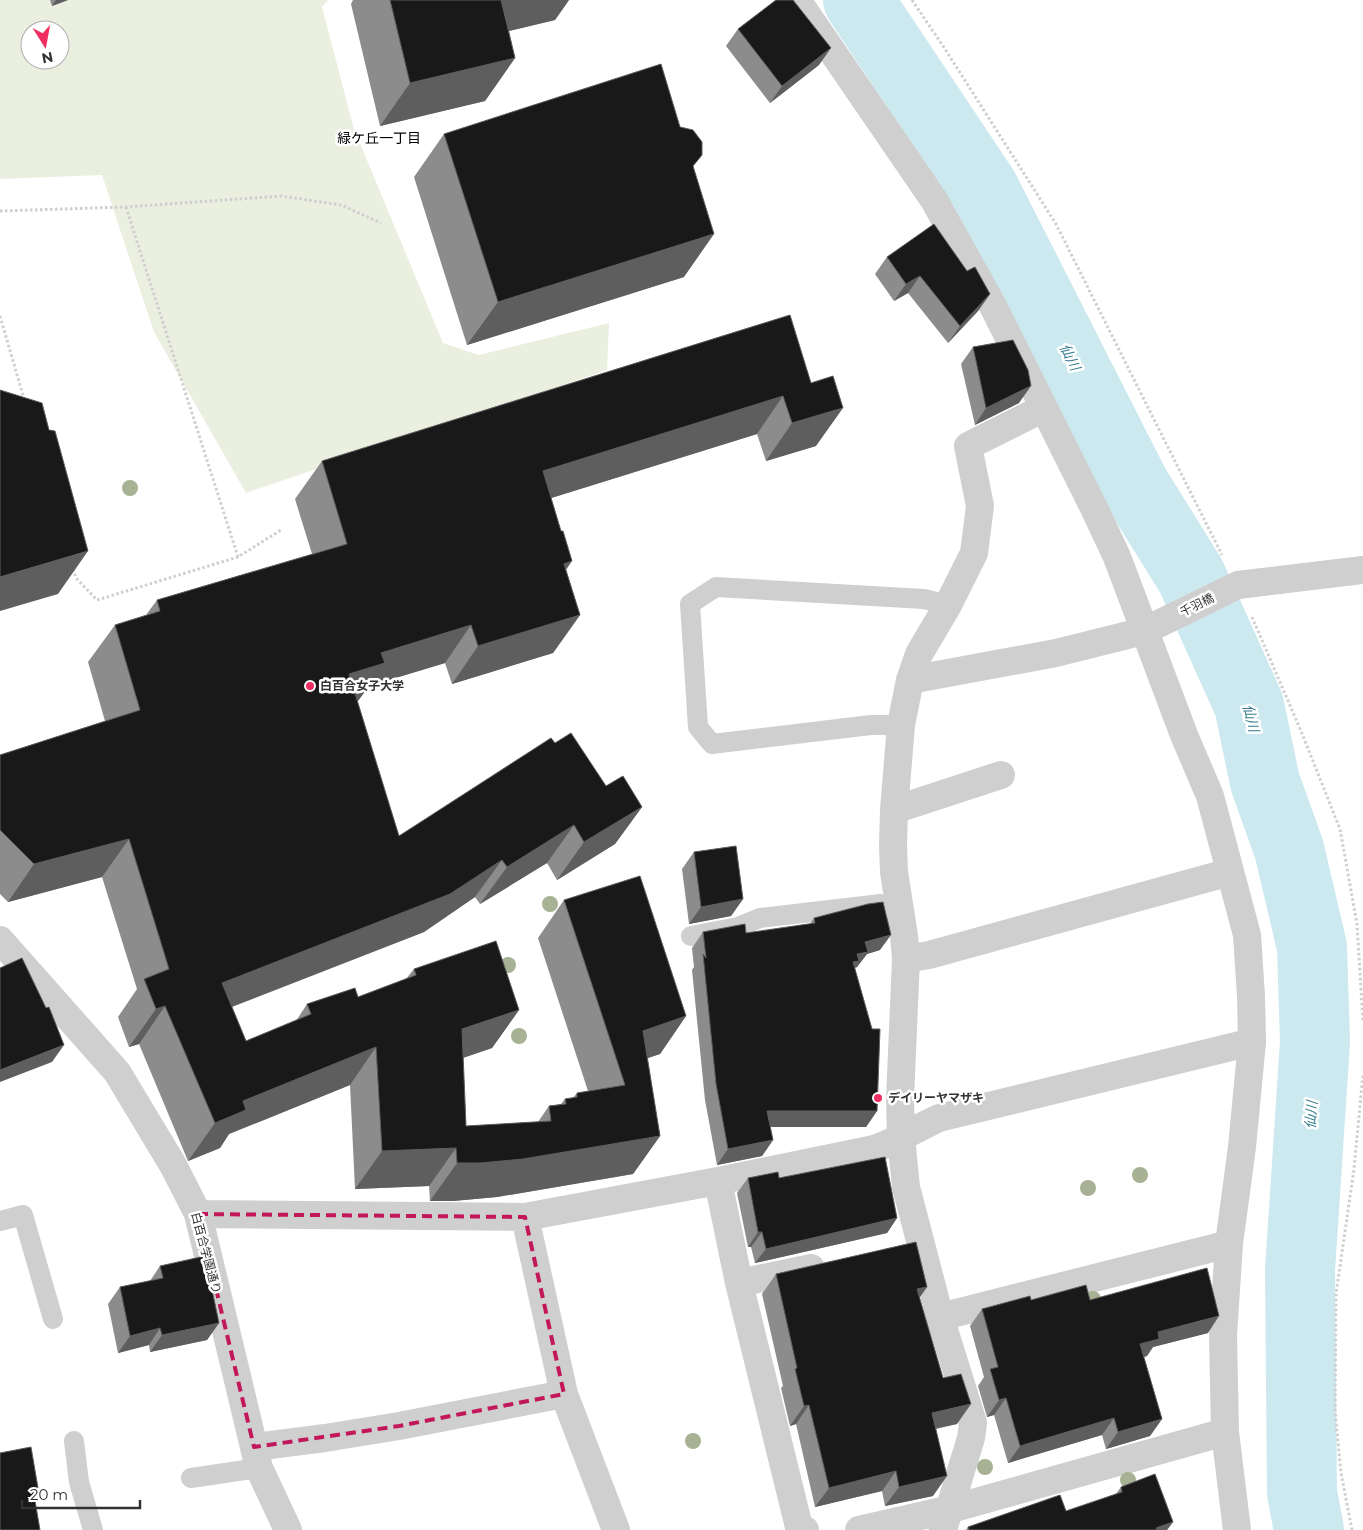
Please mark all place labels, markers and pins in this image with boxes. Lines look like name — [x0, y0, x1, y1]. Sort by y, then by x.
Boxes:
place label: 白百合女子大学 — [320, 678, 404, 693]
marker: 白百合女子大学 — [304, 680, 316, 692]
place label: デイリーヤマザキ — [888, 1090, 984, 1105]
marker: デイリーヤマザキ — [872, 1092, 884, 1104]

